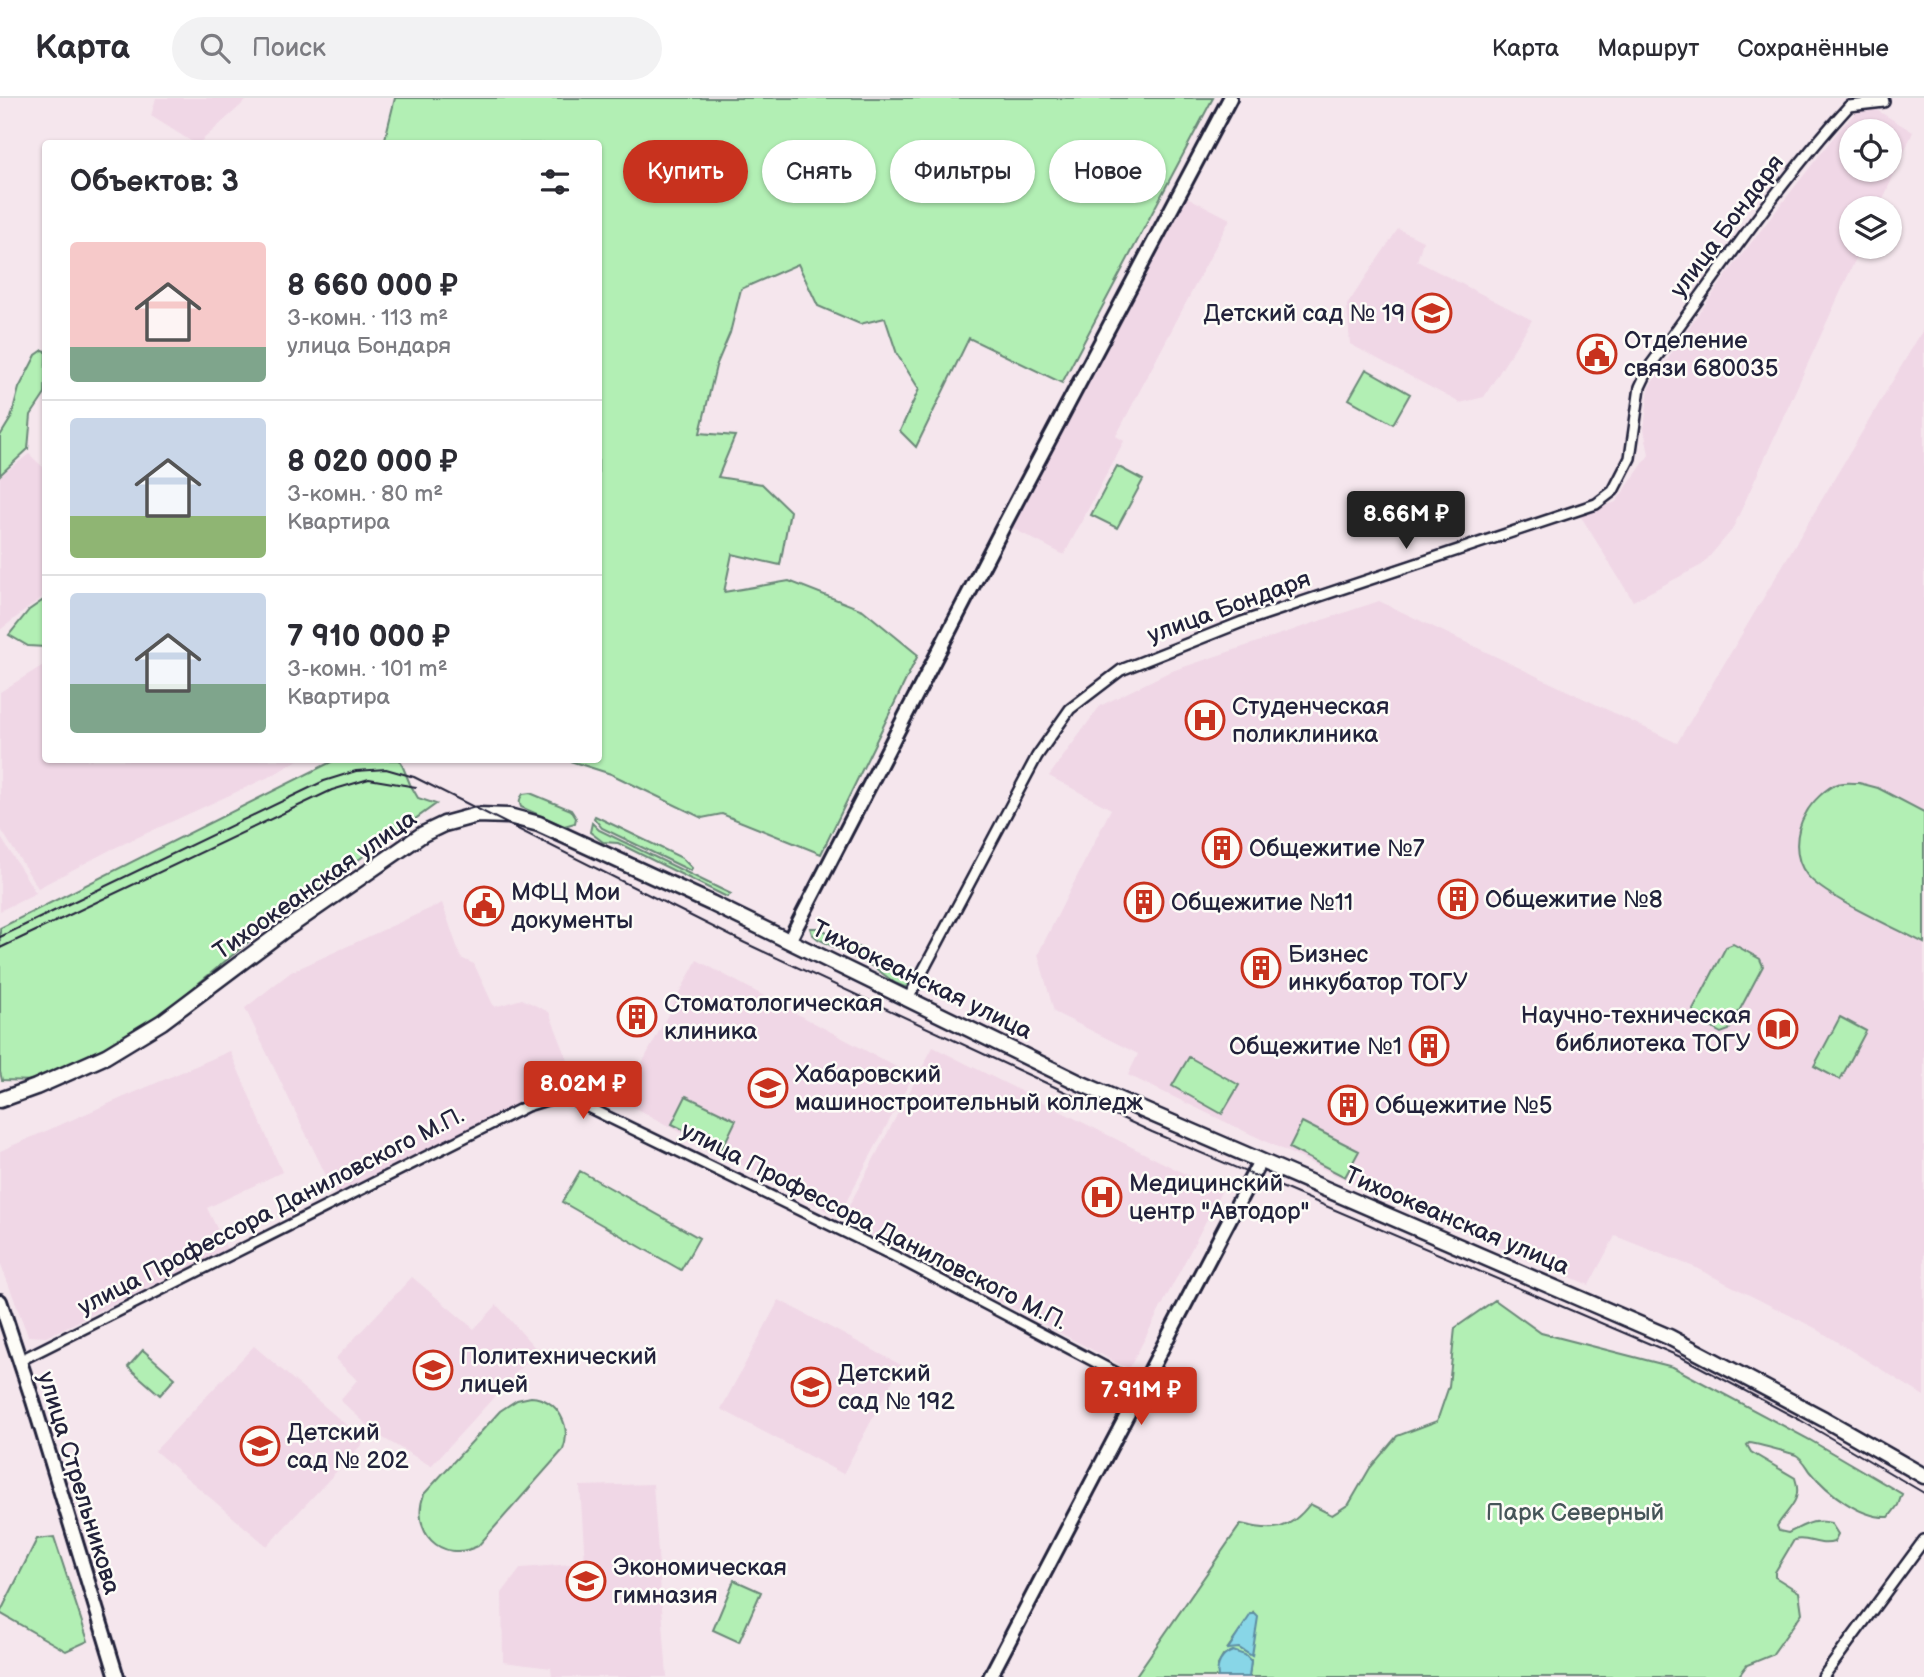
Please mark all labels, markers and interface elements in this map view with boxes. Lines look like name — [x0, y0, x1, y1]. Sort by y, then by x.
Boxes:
search box — [172, 17, 662, 80]
text: Карта — [35, 28, 130, 68]
icon: search — [196, 29, 234, 67]
text: Поиск — [252, 33, 326, 64]
text: Карта — [1492, 34, 1559, 63]
text: Маршрут — [1597, 34, 1699, 63]
text: Сохранённые — [1737, 34, 1889, 63]
map controls — [1839, 119, 1902, 259]
button: locate — [1839, 119, 1902, 182]
chip: Купить — [623, 140, 748, 203]
chip: Снять — [762, 140, 876, 203]
chip: Фильтры — [890, 140, 1035, 203]
chip: Новое — [1049, 140, 1166, 203]
street label: улица Бондаря — [1664, 149, 1790, 303]
icon: filters — [536, 163, 574, 201]
text: Объектов: 3 — [70, 164, 239, 200]
button: layers — [1839, 196, 1902, 259]
text: 8 660 000 ₽ — [287, 268, 458, 304]
icon: home — [126, 270, 210, 354]
school or university icon: Детский сад № 19 — [1411, 292, 1453, 334]
place label: Детский сад № 19 — [1203, 299, 1405, 328]
text: 3-комн. · 113 m² — [287, 304, 448, 332]
place label: Отделение связи 680035 — [1624, 326, 1778, 383]
text: улица Бондаря — [287, 332, 451, 360]
public building icon: Отделение связи 680035 — [1576, 333, 1618, 375]
text: 8 020 000 ₽ — [287, 444, 458, 480]
icon: home — [126, 446, 210, 530]
text: 3-комн. · 80 m² — [287, 480, 443, 508]
pin: 8.66M ₽ — [1341, 491, 1471, 551]
text: 8.66M ₽ — [1363, 500, 1449, 528]
text: Квартира — [287, 508, 390, 536]
street label: улица Бондаря — [1144, 564, 1314, 650]
text: 7 910 000 ₽ — [287, 619, 450, 655]
icon: home — [126, 621, 210, 705]
text: 3-комн. · 101 m² — [287, 655, 448, 683]
text: Квартира — [287, 683, 390, 711]
place label: Студенческая поликлиника — [1232, 692, 1389, 749]
hospital icon: Студенческая поликлиника — [1184, 699, 1226, 741]
street label: Тихоокеанская улица — [208, 804, 422, 966]
building icon: Общежитие №7 — [1201, 827, 1243, 869]
place label: Общежитие №7 — [1249, 834, 1425, 863]
place label: МФЦ Мои документы — [511, 878, 633, 935]
building icon: Общежитие №8 — [1437, 878, 1479, 920]
building icon: Общежитие №11 — [1123, 881, 1165, 923]
public building icon: МФЦ Мои документы — [463, 885, 505, 927]
place label: Общежитие №8 — [1485, 885, 1663, 914]
place label: Общежитие №11 — [1171, 888, 1353, 917]
street label: Тихоокеанская улица — [807, 914, 1037, 1046]
place label: Бизнес инкубатор ТОГУ — [1288, 940, 1468, 997]
building icon: Бизнес инкубатор ТОГУ — [1240, 947, 1282, 989]
place label: Стоматологическая клиника — [664, 989, 883, 1046]
building icon: Стоматологическая клиника — [616, 996, 658, 1038]
place label: Научно-техническая библиотека ТОГУ — [1521, 1001, 1751, 1058]
library icon: Научно-техническая библиотека ТОГУ — [1757, 1008, 1799, 1050]
building icon: Общежитие №1 — [1408, 1025, 1450, 1067]
place label: Общежитие №1 — [1229, 1032, 1402, 1061]
place label: Хабаровский машиностроительный колледж — [795, 1060, 1143, 1117]
pin: 8.02M ₽ — [518, 1062, 648, 1121]
school or university icon: Хабаровский машиностроительный колледж — [747, 1067, 789, 1109]
text: 8.02M ₽ — [540, 1070, 626, 1098]
building icon: Общежитие №5 — [1327, 1084, 1369, 1126]
place label: Общежитие №5 — [1375, 1091, 1552, 1120]
street label: улица Профессора Даниловского М.П. — [73, 1101, 469, 1321]
street label: улица Профессора Даниловского М.П. — [676, 1116, 1072, 1336]
street label: Тихоокеанская улица — [1340, 1160, 1574, 1282]
place label: Медицинский центр "Автодор" — [1129, 1169, 1309, 1226]
hospital icon: Медицинский центр "Автодор" — [1081, 1176, 1123, 1218]
place label: Политехнический лицей — [460, 1342, 657, 1399]
school or university icon: Политехнический лицей — [412, 1349, 454, 1391]
place label: Детский сад № 192 — [838, 1359, 955, 1416]
school or university icon: Детский сад № 192 — [790, 1366, 832, 1408]
street label: улица Стрельникова — [31, 1368, 127, 1598]
pin: 7.91M ₽ — [1076, 1368, 1206, 1427]
text: 7.91M ₽ — [1101, 1376, 1181, 1404]
place label: Детский сад № 202 — [287, 1418, 409, 1475]
school or university icon: Детский сад № 202 — [239, 1425, 281, 1467]
park label: Парк Северный — [1486, 1498, 1664, 1527]
place label: Экономическая гимназия — [613, 1553, 787, 1610]
school or university icon: Экономическая гимназия — [565, 1560, 607, 1602]

